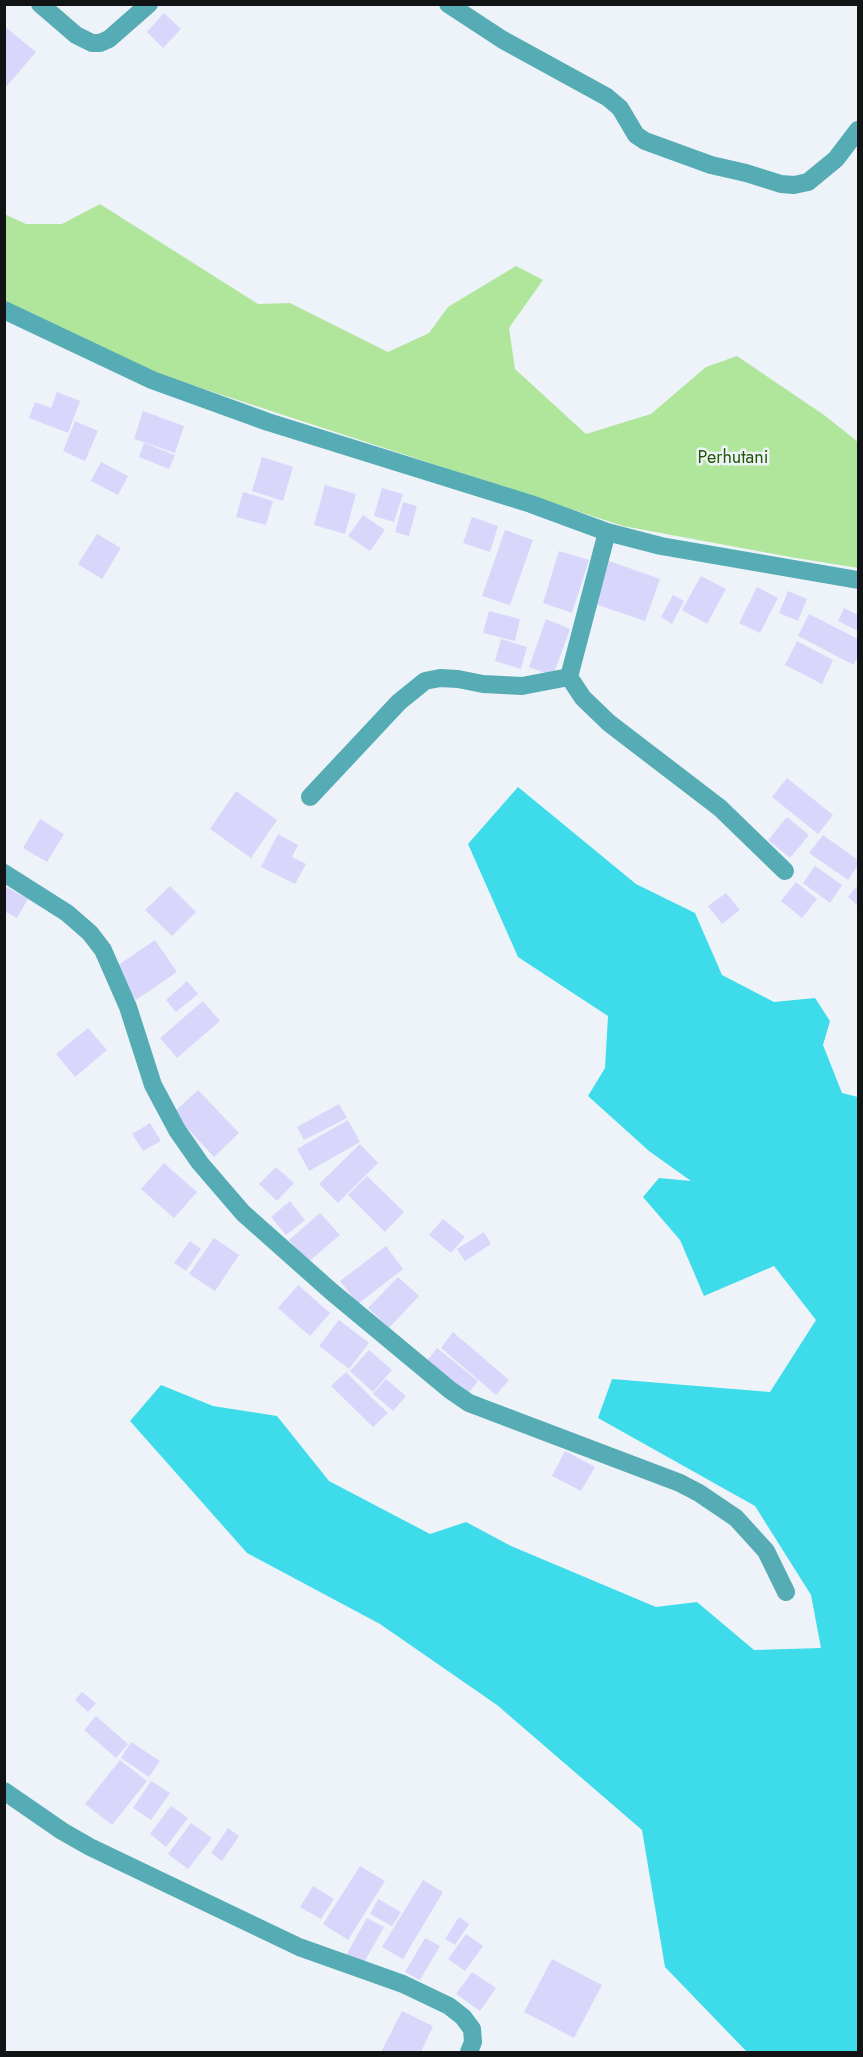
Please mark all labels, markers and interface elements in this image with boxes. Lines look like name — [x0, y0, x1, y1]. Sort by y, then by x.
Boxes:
park label: Perhutani — [698, 448, 768, 470]

